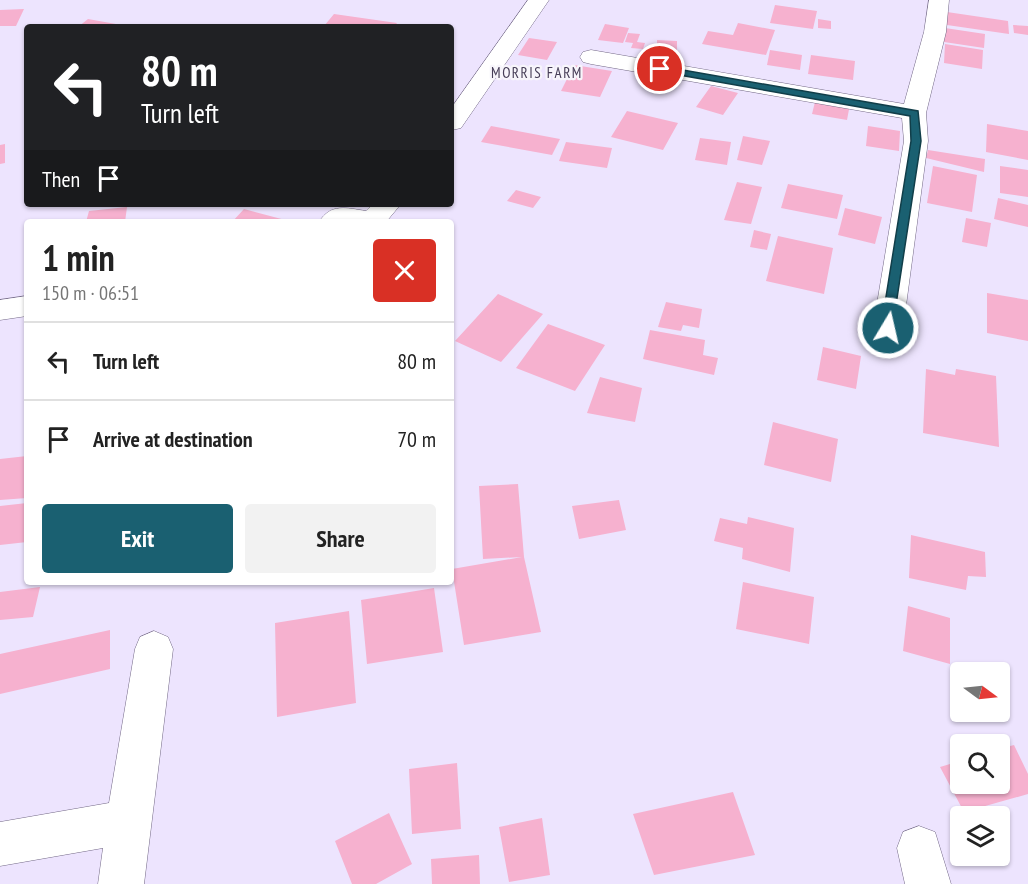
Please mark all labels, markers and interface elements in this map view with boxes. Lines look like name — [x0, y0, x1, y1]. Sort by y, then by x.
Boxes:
text: 80 m — [141, 43, 218, 98]
pin — [634, 43, 685, 94]
icon: left — [42, 48, 120, 126]
icon: arrive — [643, 52, 676, 85]
district label: MORRIS FARM — [491, 63, 583, 82]
text: Turn left — [141, 96, 219, 130]
icon: arrive — [92, 162, 125, 195]
text: Then — [42, 165, 80, 193]
text: 1 min — [42, 234, 115, 281]
button: close — [373, 239, 436, 302]
text: 150 m · 06:51 — [42, 280, 139, 306]
position arrow — [856, 296, 920, 360]
icon: left — [42, 345, 75, 378]
text: Turn left — [93, 347, 159, 375]
text: 80 m — [397, 347, 436, 375]
icon: arrive — [42, 423, 75, 456]
text: Arrive at destination — [93, 425, 253, 453]
text: 70 m — [397, 425, 436, 453]
button: Exit — [42, 504, 233, 573]
button: Share — [245, 504, 436, 573]
north arrow — [950, 662, 1010, 722]
map controls — [950, 662, 1010, 866]
button: search — [950, 734, 1010, 794]
button: layers — [950, 806, 1010, 866]

